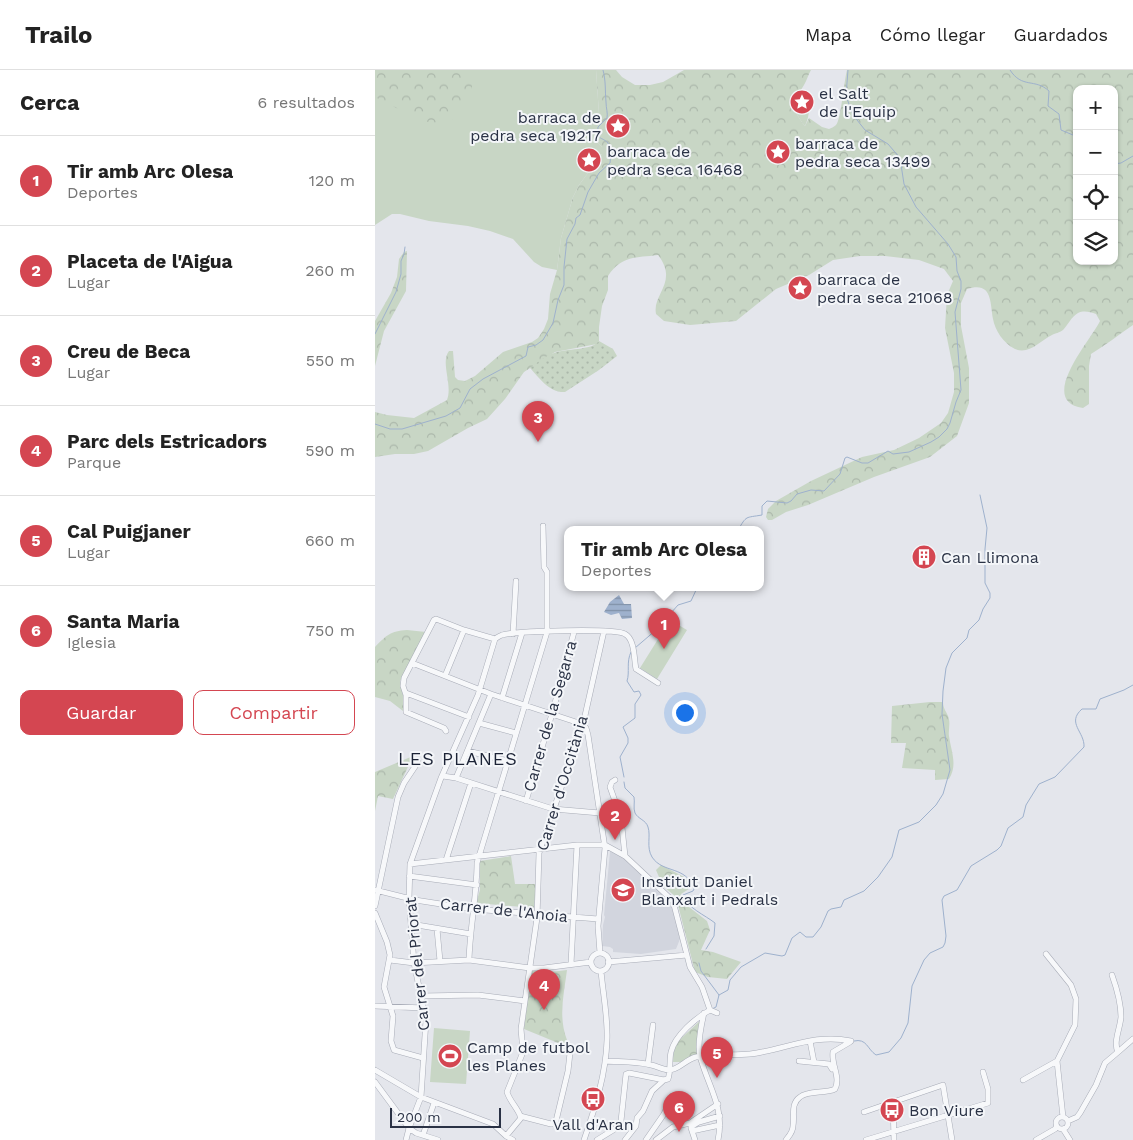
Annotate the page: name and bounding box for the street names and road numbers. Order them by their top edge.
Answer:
street label: Carrer de la Segarra [519,638,581,794]
street label: Carrer d'Occitània [532,713,592,853]
street label: Carrer de l'Anoia [439,894,569,926]
street label: Carrer del Priorat [400,896,433,1032]

